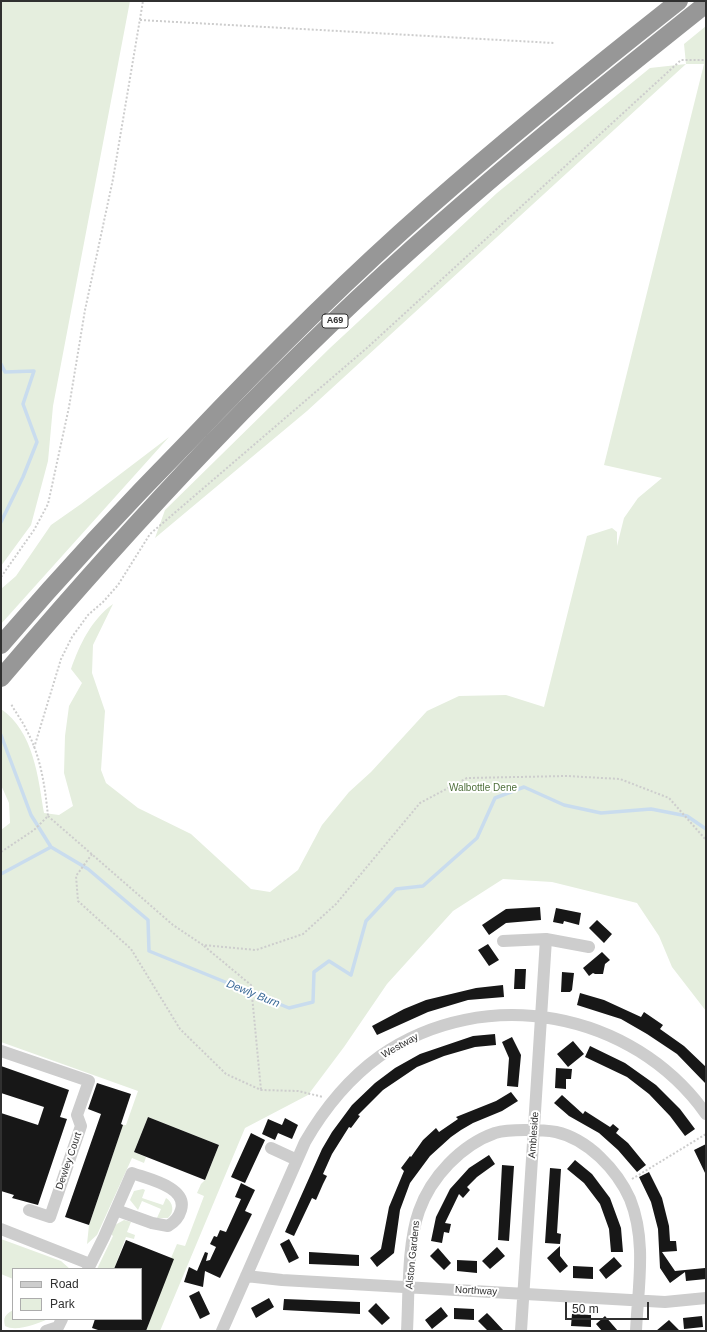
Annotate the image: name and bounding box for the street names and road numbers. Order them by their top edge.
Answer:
road number: A69 [322,314,348,328]
street label: Westway [379,1031,421,1061]
street label: Ambleside [526,1111,542,1159]
street label: Dewley Court [54,1131,84,1191]
street label: Alston Gardens [403,1220,423,1290]
street label: Northway [455,1284,497,1298]

